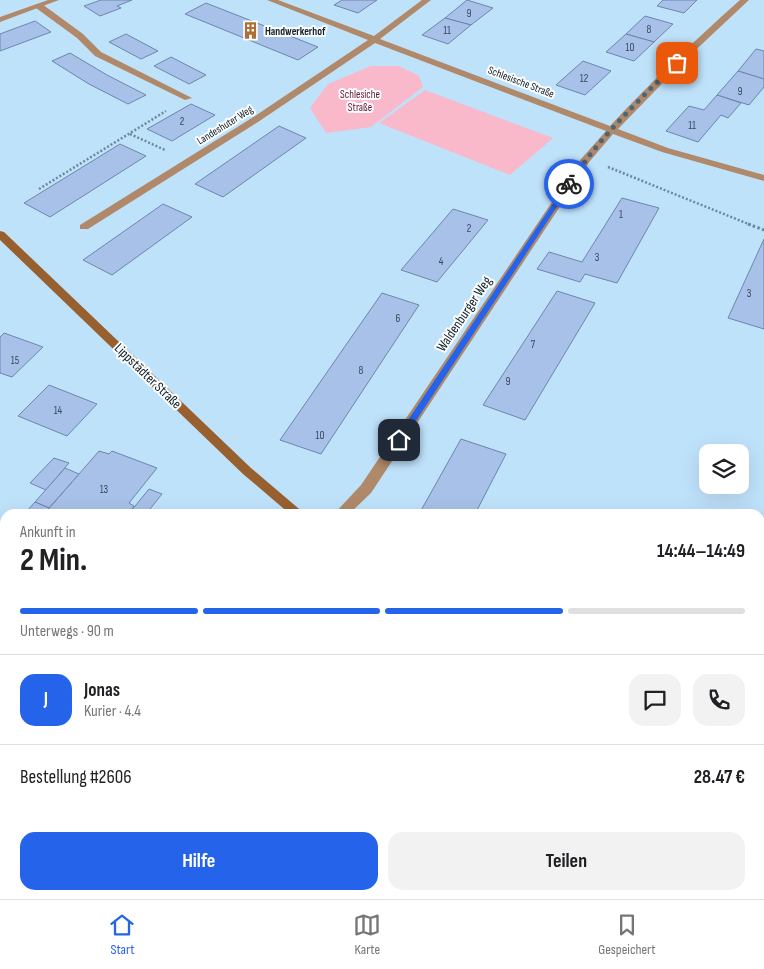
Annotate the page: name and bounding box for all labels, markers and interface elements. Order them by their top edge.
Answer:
house number: 9 [467,7,472,20]
building icon: Handwerkerhof [241,21,261,41]
house number: 8 [647,23,652,36]
house number: 11 [443,24,451,37]
place label: Handwerkerhof [265,25,326,38]
house number: 10 [626,41,634,54]
pin [656,42,698,84]
icon: bag [663,49,691,77]
street label: Schlesische Straße [486,63,556,101]
house number: 12 [580,72,589,85]
house number: 9 [738,85,743,98]
park label: Schlesiche Straße [340,88,380,114]
street label: Landeshuter Weg [195,102,256,147]
house number: 2 [180,115,185,128]
house number: 11 [688,119,696,132]
courier [544,159,594,209]
icon: bike [555,170,583,198]
house number: 1 [619,208,623,221]
house number: 2 [467,222,472,235]
house number: 3 [595,251,600,264]
house number: 4 [439,255,444,268]
street label: Waldenburger Weg [433,273,496,355]
house number: 3 [747,287,752,300]
house number: 6 [396,312,401,325]
house number: 7 [531,338,536,351]
street label: Lippstädter Straße [111,340,185,412]
house number: 15 [11,354,19,367]
house number: 8 [359,364,364,377]
house number: 9 [506,375,511,388]
house number: 14 [54,404,63,417]
pin [378,419,420,461]
icon: home [385,426,413,454]
house number: 10 [316,429,324,442]
map controls [699,444,749,494]
button: layers [699,444,749,494]
house number: 13 [100,483,109,496]
text: Ankunft in [20,523,76,542]
text: 14:44–14:49 [657,540,745,563]
text: 2 Min. [20,541,87,580]
text: Unterwegs · 90 m [20,622,114,641]
button: chat [629,674,681,726]
button: phone [693,674,745,726]
text: Jonas [84,679,120,702]
text: J [44,688,48,711]
text: Kurier · 4.4 [84,702,141,721]
text: Bestellung #2606 [20,766,132,789]
text: 28.47 € [694,766,745,789]
button: Hilfe [20,832,378,890]
button: Teilen [388,832,745,890]
tab: Start [108,911,136,958]
tab: Karte [353,911,381,958]
tab: Gespeichert [598,911,656,958]

